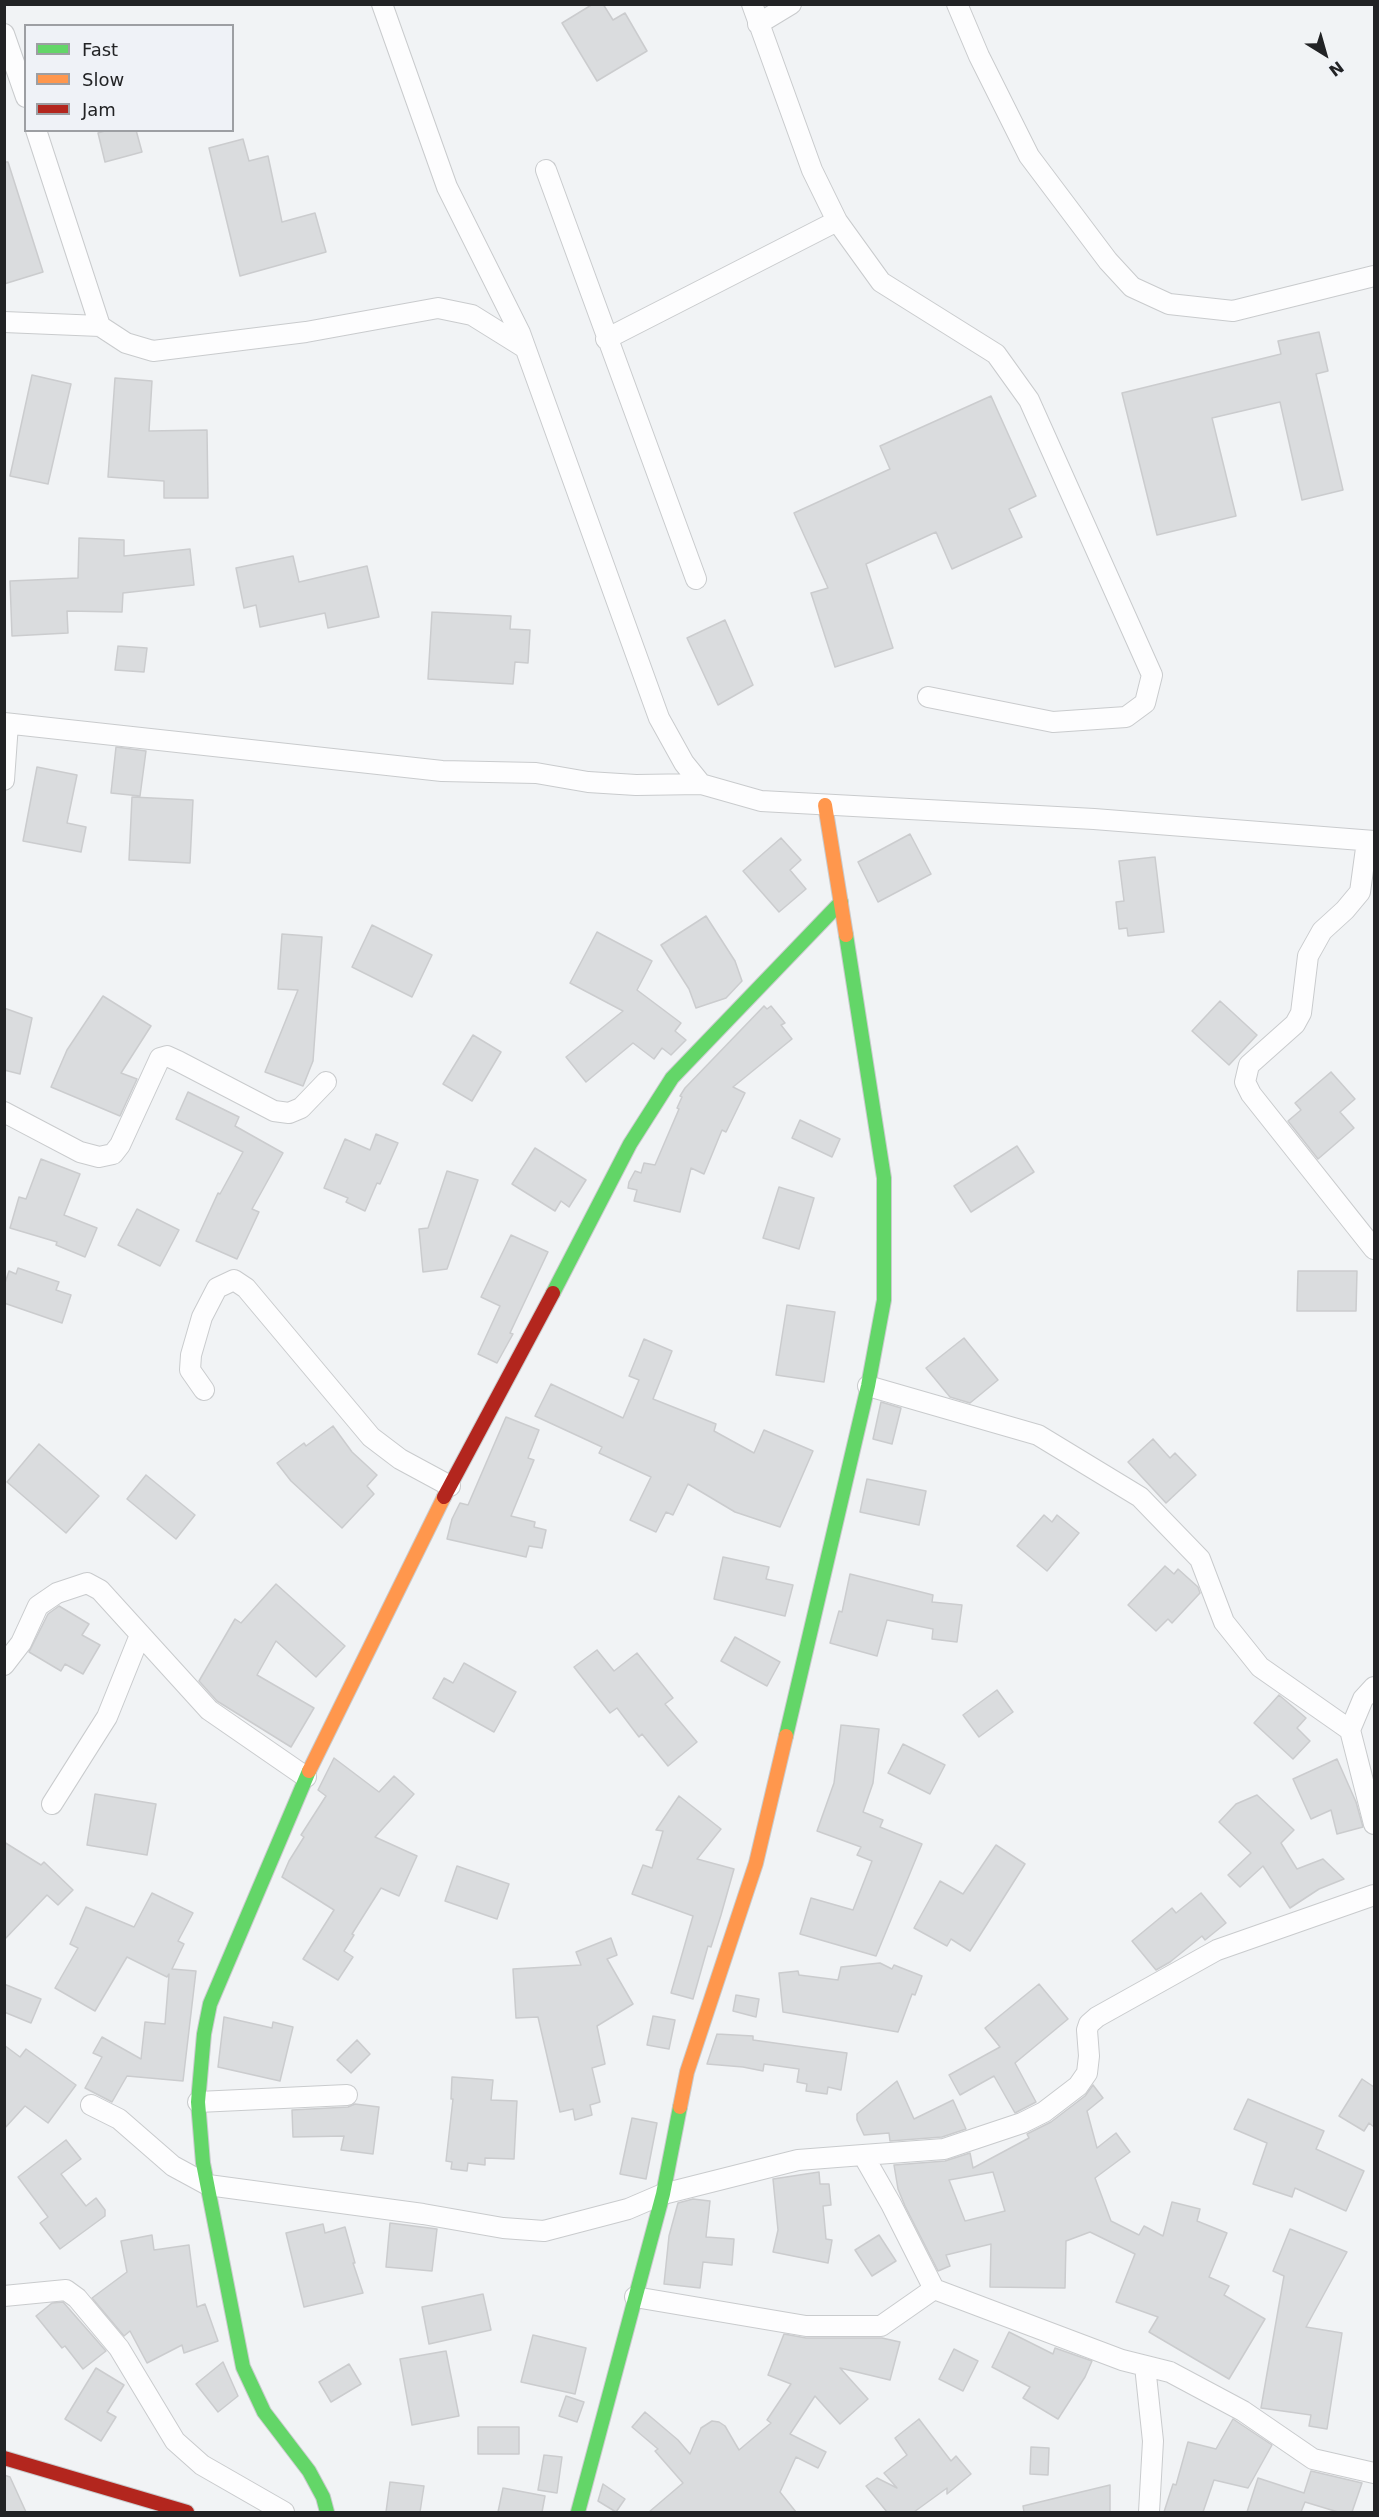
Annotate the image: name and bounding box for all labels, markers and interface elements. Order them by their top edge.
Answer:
legend [24,24,234,132]
north arrow [1295,24,1355,84]
text: Fast [82,39,118,60]
text: N [1325,57,1347,80]
text: Slow [82,69,124,90]
text: Jam [82,99,116,120]

